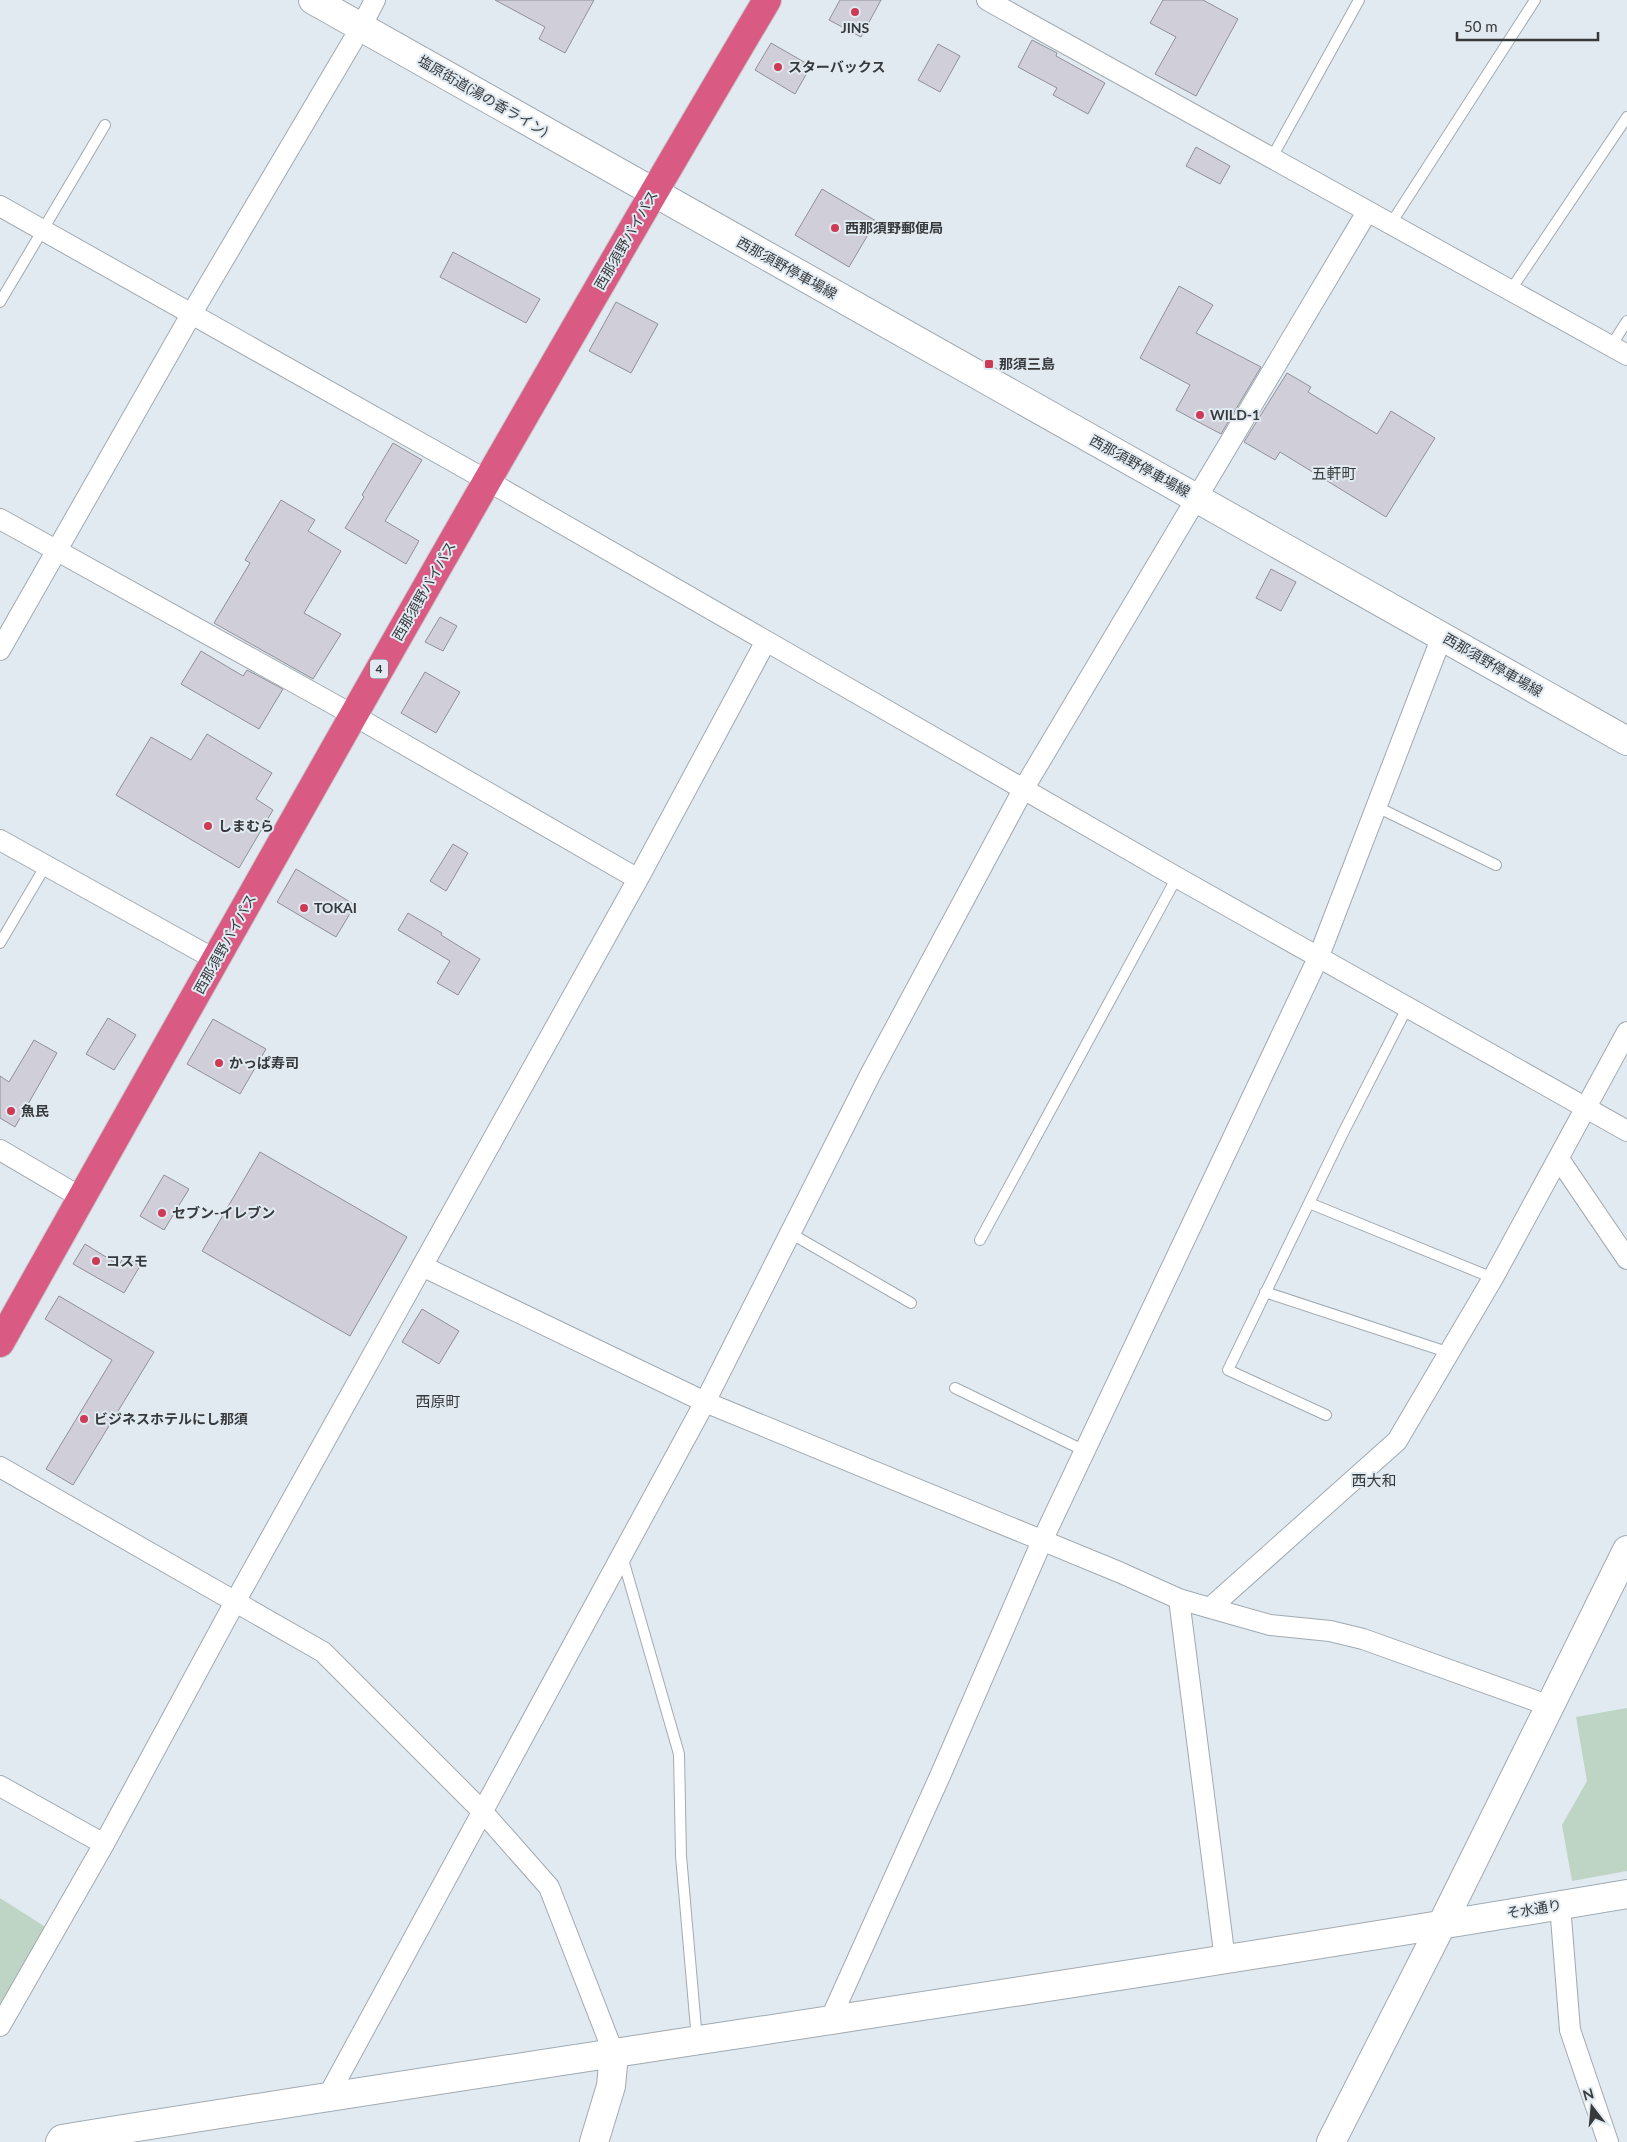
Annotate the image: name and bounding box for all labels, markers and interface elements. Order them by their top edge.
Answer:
marker: JINS [849,6,861,18]
scale bar [1457,10,1598,42]
text: 50 m [1464,17,1498,35]
place label: JINS [841,19,870,36]
street label: 塩原街道(湯の香ライン) [415,51,552,140]
place label: スターバックス [788,58,885,75]
marker: スターバックス [772,61,784,73]
street label: 西那須野バイパス [590,187,661,292]
place label: 西那須野郵便局 [845,219,943,236]
marker: 西那須野郵便局 [829,222,841,234]
street label: 西那須野停車場線 [734,233,840,302]
place label: 那須三島 [999,355,1055,372]
marker: 那須三島 [983,358,995,370]
place label: WILD-1 [1210,406,1260,423]
marker: WILD-1 [1194,409,1206,421]
street label: 西那須野停車場線 [1087,431,1193,500]
district label: 五軒町 [1311,464,1357,482]
street label: 西那須野バイパス [388,538,459,643]
street label: 西那須野停車場線 [1441,629,1546,700]
road number: 4 [370,660,388,679]
place label: しまむら [218,817,274,834]
marker: しまむら [202,820,214,832]
street label: 西那須野バイパス [190,891,259,997]
place label: TOKAI [314,899,357,916]
marker: TOKAI [298,902,310,914]
place label: かっぱ寿司 [229,1054,299,1071]
marker: かっぱ寿司 [213,1057,225,1069]
place label: 魚民 [21,1102,49,1119]
marker: 魚民 [5,1105,17,1117]
place label: セブン-イレブン [172,1204,275,1221]
marker: セブン-イレブン [156,1207,168,1219]
place label: コスモ [106,1252,148,1269]
marker: コスモ [90,1255,102,1267]
district label: 西原町 [415,1392,461,1410]
place label: ビジネスホテルにし那須 [94,1410,248,1427]
marker: ビジネスホテルにし那須 [78,1413,90,1425]
district label: 西大和 [1351,1471,1397,1489]
street label: そ水通り [1505,1896,1563,1921]
north arrow [1567,2082,1617,2132]
text: N [1581,2084,1596,2104]

